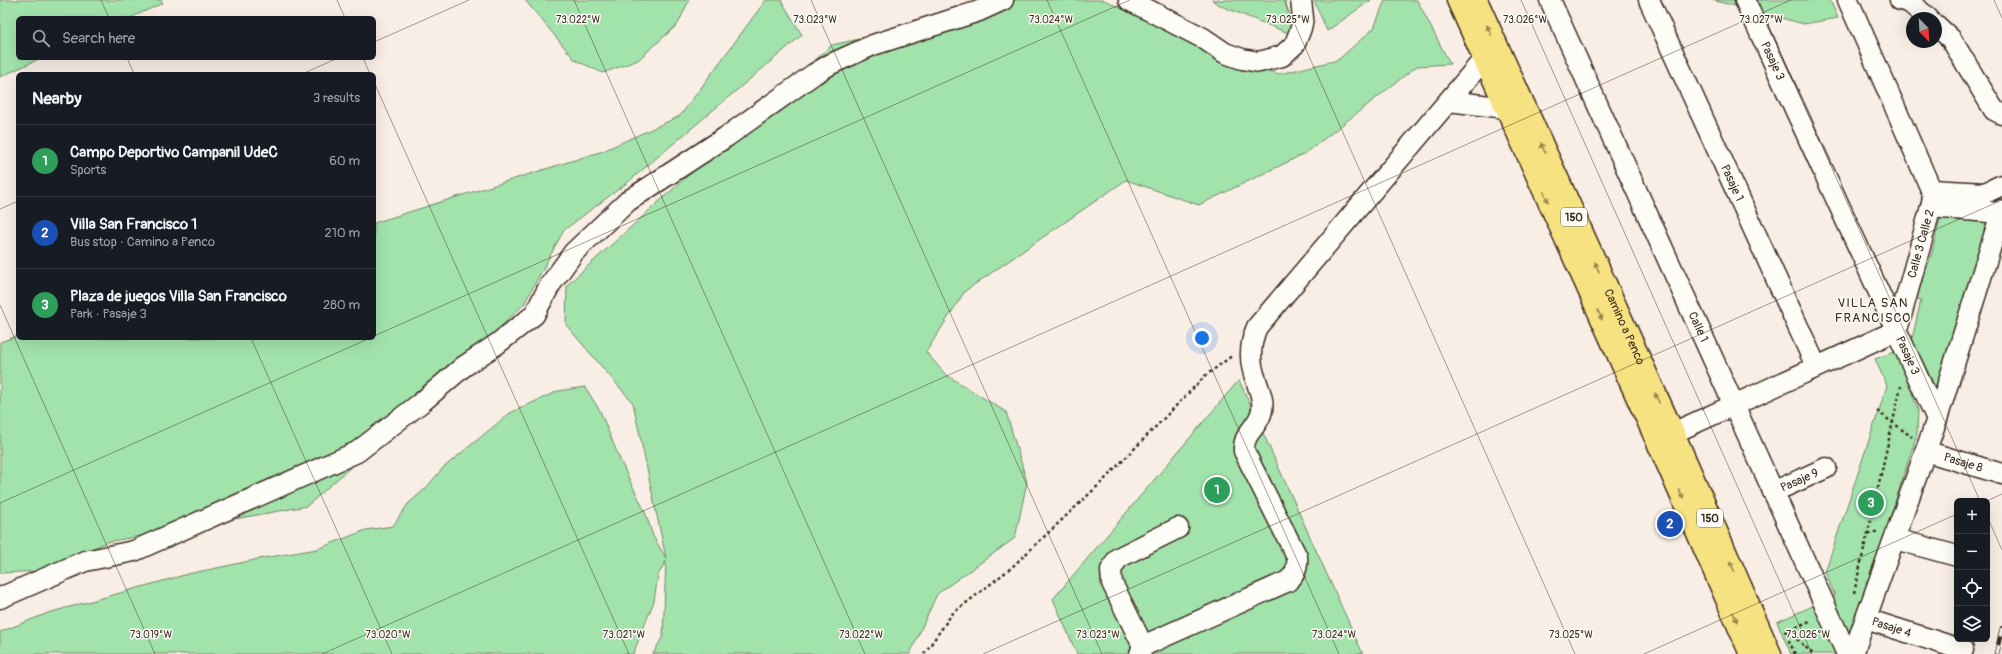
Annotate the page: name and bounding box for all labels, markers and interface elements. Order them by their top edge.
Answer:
north arrow [1906,12,1942,48]
text: 73.022°W [556,14,600,26]
text: 73.023°W [793,14,837,26]
text: 73.024°W [1029,14,1074,26]
text: 73.025°W [1266,14,1310,26]
text: 73.026°W [1503,14,1548,26]
text: 73.027°W [1739,14,1783,26]
search box [16,16,376,60]
one-way arrow [1486,24,1492,36]
icon: search [30,27,52,49]
text: Search here [62,29,135,48]
street label: Pasaje 3 [1757,39,1788,83]
text: Nearby [32,88,81,109]
text: 3 results [313,90,360,106]
text: Campo Deportivo Campanil UdeC [70,143,278,162]
one-way arrow [1540,143,1546,154]
text: 1 [42,153,48,169]
text: 60 m [329,153,360,169]
text: Sports [70,162,106,178]
street label: Pasaje 1 [1717,162,1747,204]
one-way arrow [1544,191,1550,203]
street label: Calle 3 Calle 2 [1905,207,1938,280]
road number: 150 [1561,208,1587,226]
text: Villa San Francisco 1 [70,215,197,234]
text: 2 [41,225,49,241]
text: 210 m [324,225,360,241]
text: Bus stop · Camino a Penco [70,234,215,250]
one-way arrow [1594,261,1600,272]
text: Plaza de juegos Villa San Francisco [70,287,287,306]
street label: Camino a Penco [1600,287,1648,368]
district label: VILLA SAN FRANCISCO [1835,295,1911,326]
text: 3 [41,297,49,313]
text: 280 m [323,297,360,313]
text: Park · Pasaje 3 [70,306,147,322]
one-way arrow [1597,309,1603,321]
street label: Calle 1 [1685,309,1711,345]
your location [1192,328,1212,348]
street label: Pasaje 3 [1892,334,1923,378]
one-way arrow [1654,392,1660,403]
street label: Pasaje 8 [1942,450,1985,476]
street label: Pasaje 9 [1778,465,1821,496]
pin: 1 [1204,475,1230,505]
one-way arrow [1678,488,1684,499]
pin: 3 [1858,488,1884,518]
map controls [1954,498,1990,642]
button: + [1954,498,1990,534]
pin: 2 [1657,509,1683,539]
road number: 150 [1697,509,1723,527]
button: − [1954,534,1990,570]
one-way arrow [1729,561,1735,572]
button: locate [1954,570,1990,606]
button: layers [1954,606,1990,642]
one-way arrow [1732,611,1739,623]
street label: Pasaje 4 [1870,614,1913,641]
text: 73.019°W [130,629,172,641]
text: 73.020°W [365,629,411,641]
text: 73.021°W [603,629,646,641]
text: 73.022°W [839,629,883,641]
text: 73.023°W [1076,629,1120,641]
text: 73.024°W [1312,629,1357,641]
text: 73.025°W [1549,629,1593,641]
text: 73.026°W [1786,629,1831,641]

